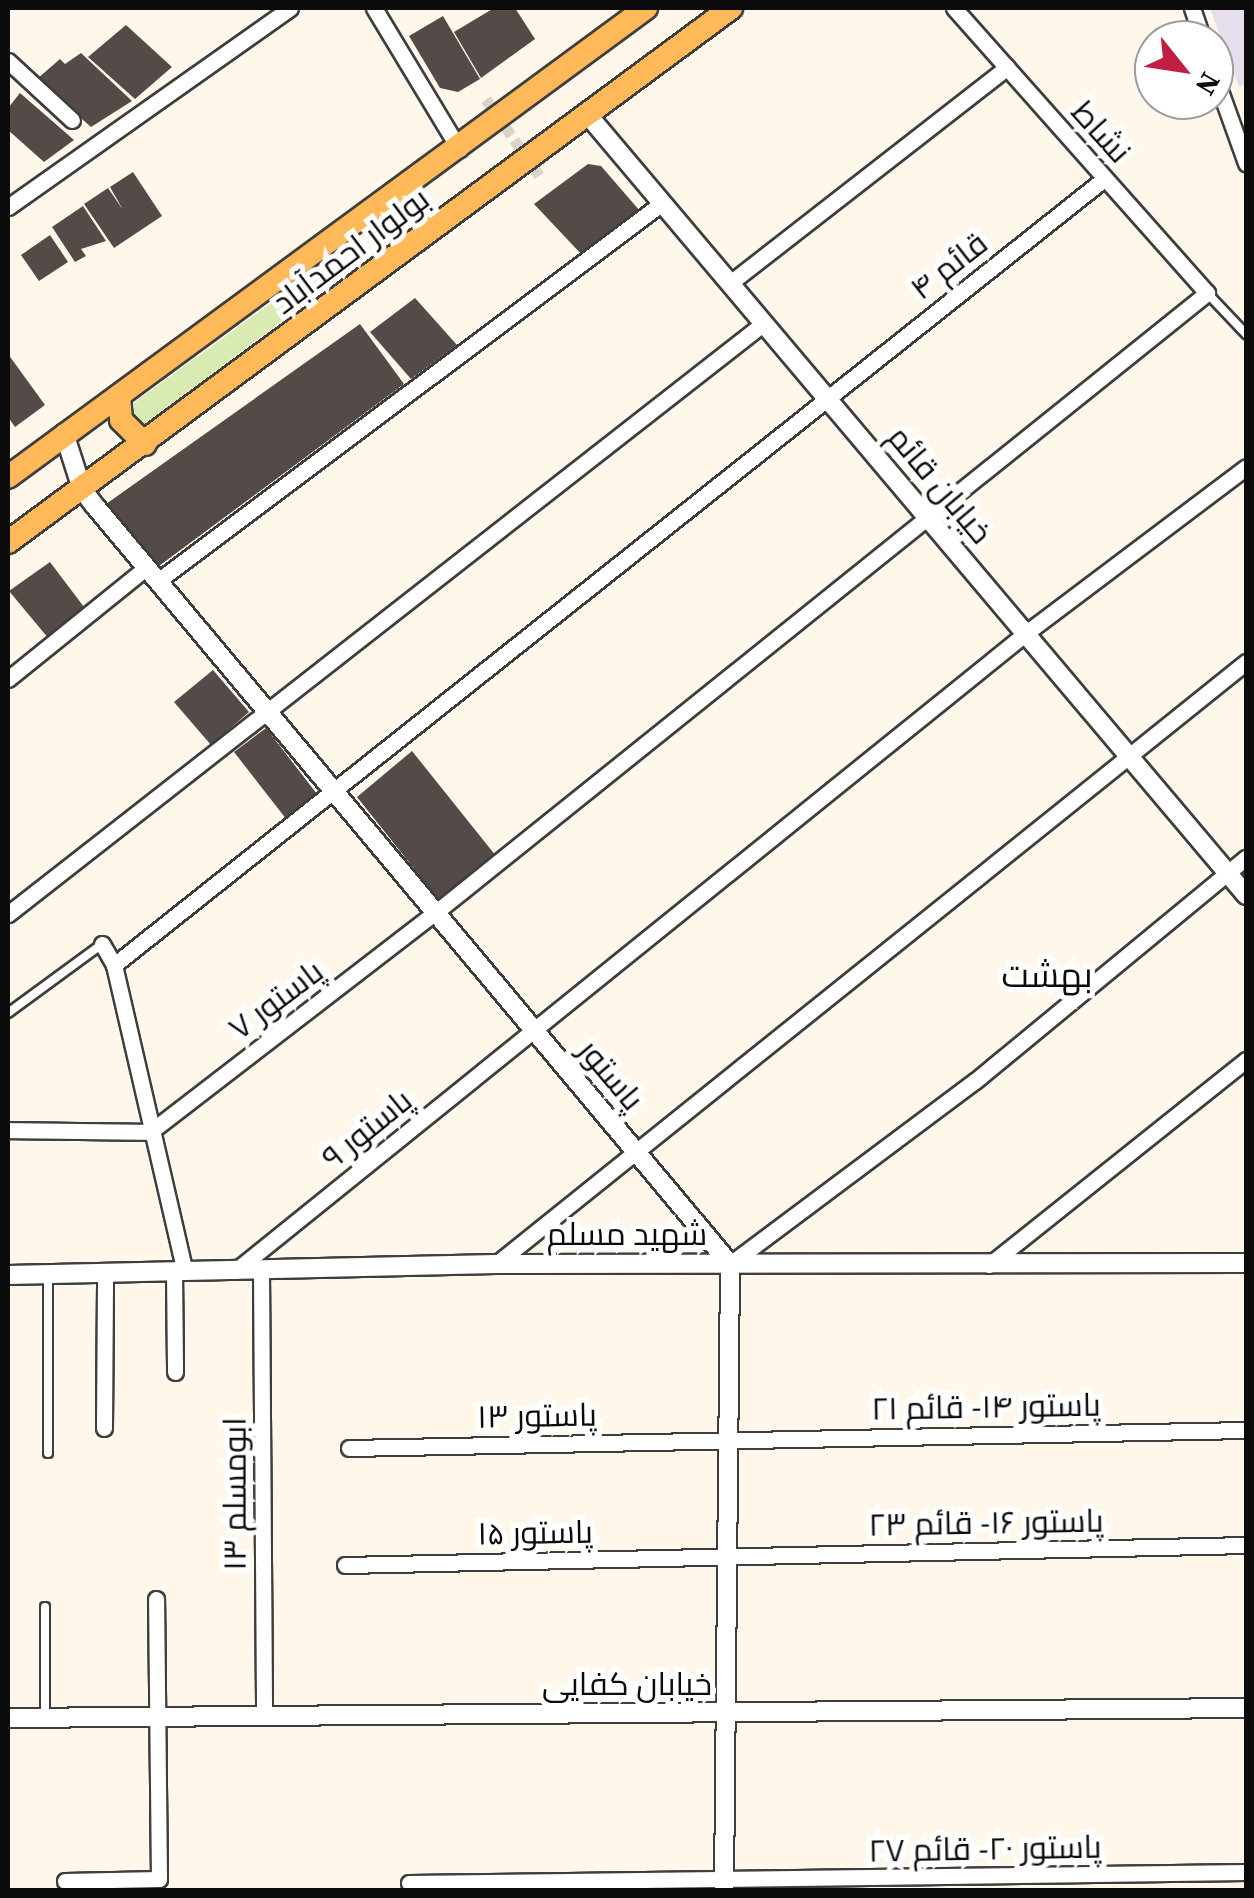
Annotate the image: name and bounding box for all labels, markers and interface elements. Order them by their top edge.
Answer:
north arrow [1134,20,1234,120]
text: N [1187,66,1230,102]
street label: نشاط [1063,93,1139,171]
street label: بولوار احمدآباد [265,180,437,322]
street label: قائم ۴ [903,224,995,308]
street label: خیابان قائم [880,418,1000,552]
street label: پاستور ۷ [221,952,331,1048]
district label: بهشت [1001,954,1093,996]
street label: پاستور [570,1032,652,1118]
street label: پاستور ۹ [314,1081,420,1177]
street label: شهید مسلم [547,1215,707,1253]
street label: پاستور ۱۴- قائم ۲۱ [871,1386,1101,1428]
street label: پاستور ۱۳ [477,1396,597,1436]
street label: ابومسلم ۱۳ [216,1417,254,1571]
street label: پاستور ۱۶- قائم ۲۳ [868,1502,1104,1544]
street label: پاستور ۱۵ [477,1513,593,1553]
street label: خیابان کفایی [542,1665,712,1703]
street label: پاستور ۲۰- قائم ۲۷ [868,1828,1102,1870]

